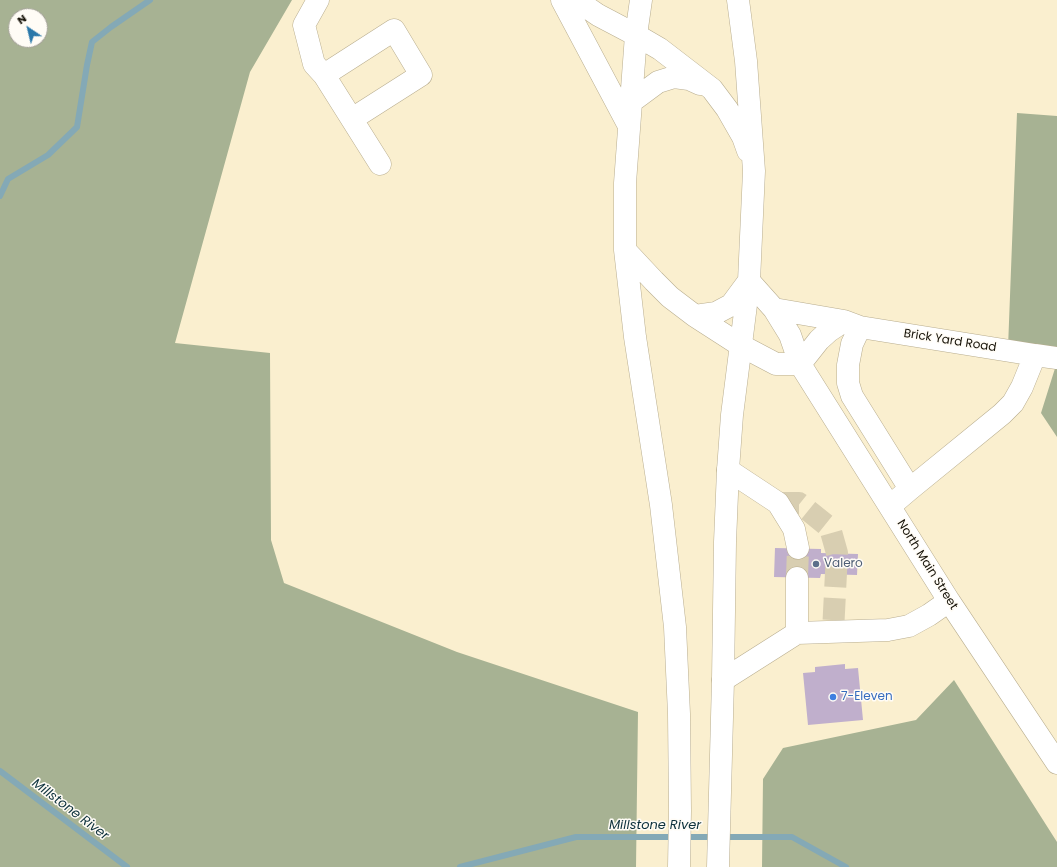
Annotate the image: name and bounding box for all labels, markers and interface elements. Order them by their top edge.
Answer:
north arrow [8,8,48,48]
text: N [14,10,30,28]
street label: Brick Yard Road [903,327,997,355]
street label: North Main Street [894,517,960,613]
place label: Valero [824,557,863,571]
marker: Valero [811,559,821,569]
place label: 7-Eleven [841,690,893,704]
marker: 7-Eleven [828,692,838,702]
water label: Millstone River [28,776,112,844]
water label: Millstone River [609,818,701,834]

